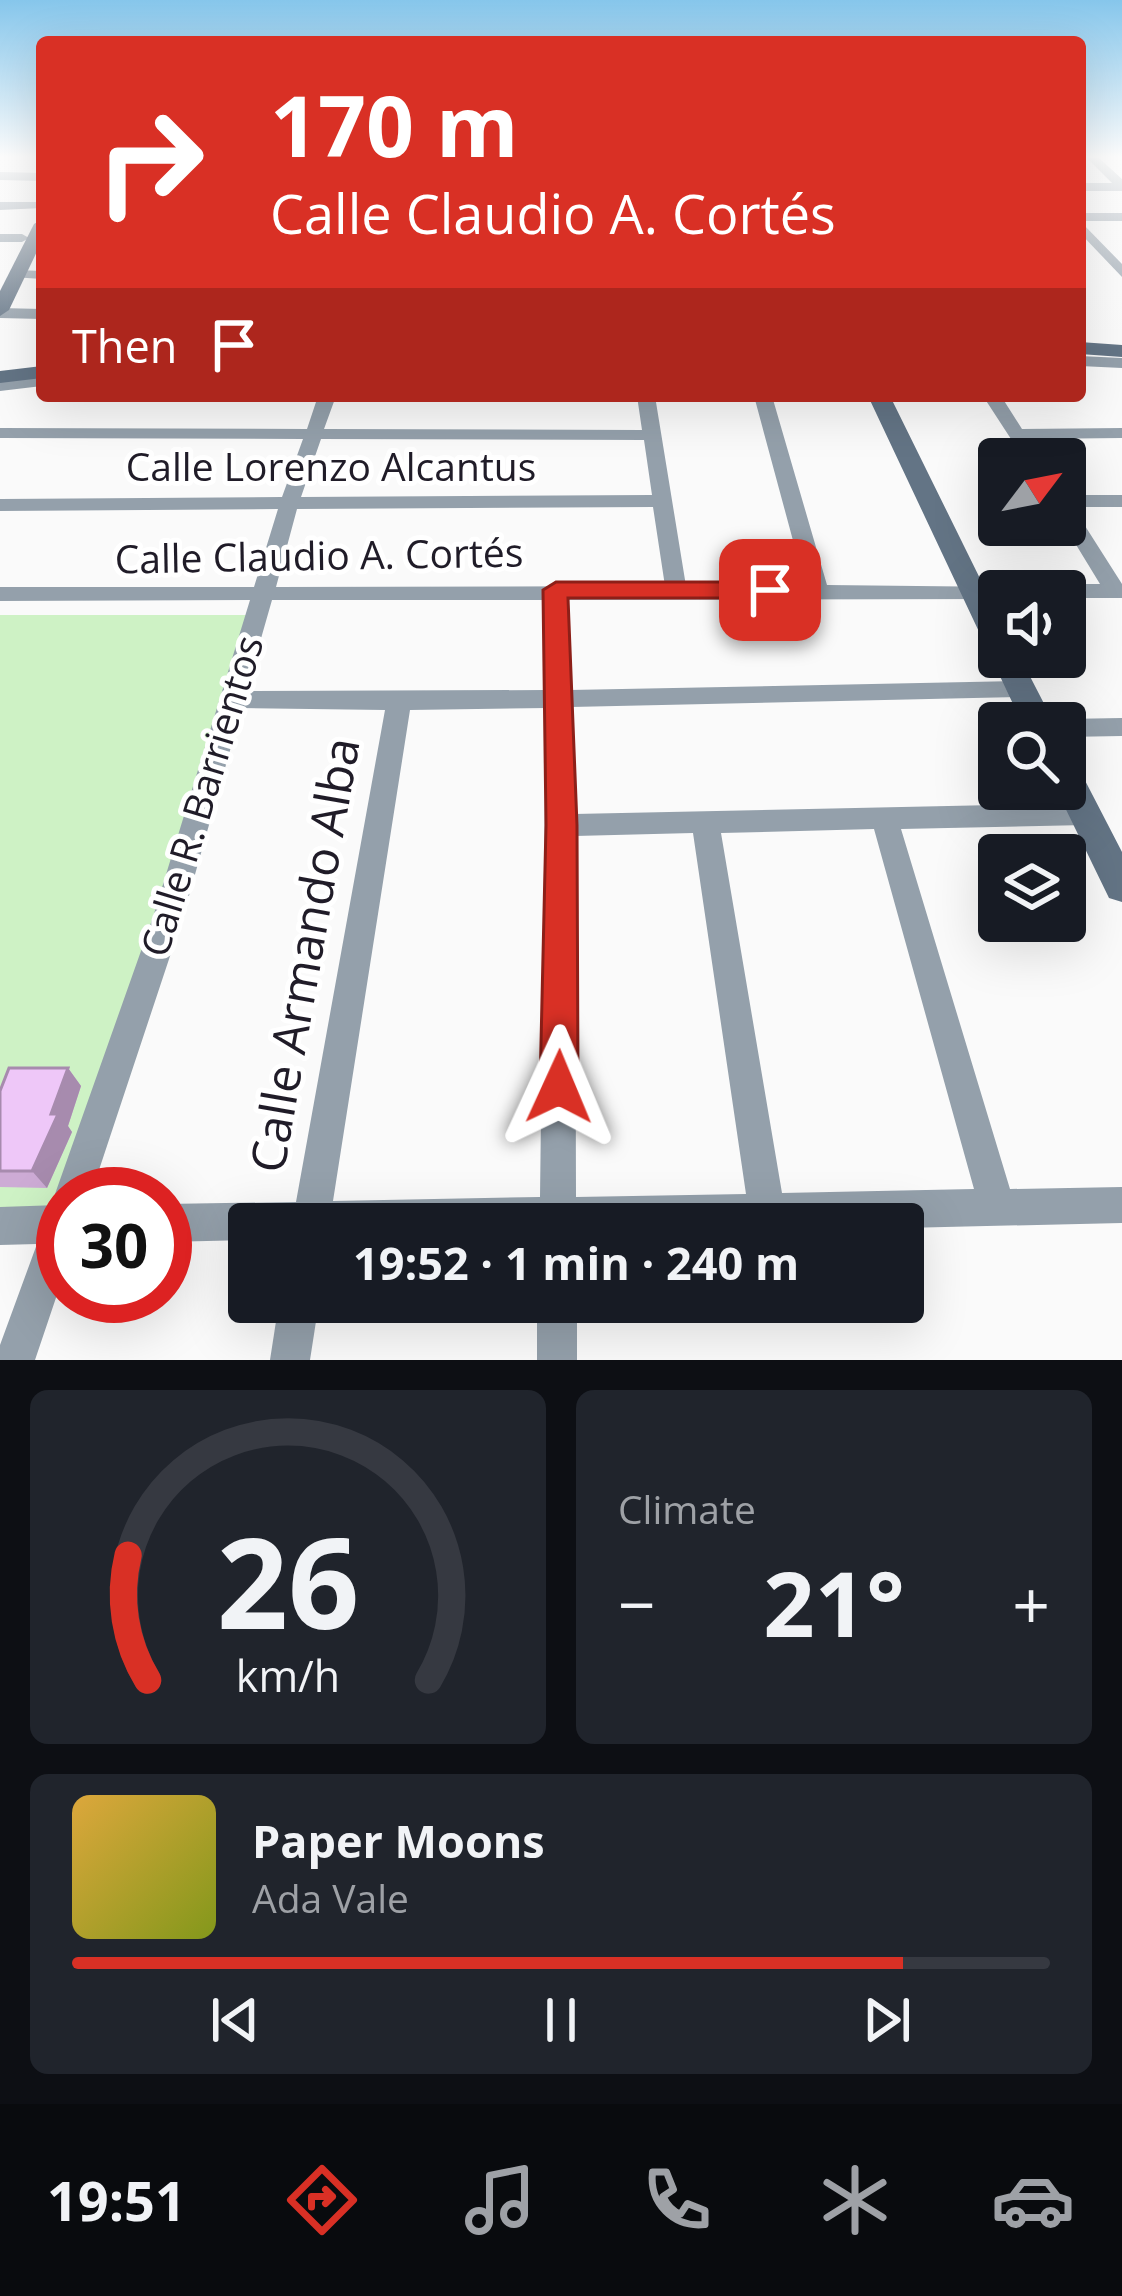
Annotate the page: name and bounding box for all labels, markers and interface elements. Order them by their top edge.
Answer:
text: 170 m [270,67,518,182]
icon: right [72,84,228,240]
text: Calle Claudio A. Cortés [270,176,836,250]
icon: arrive [201,312,267,378]
text: Then [72,315,177,376]
north arrow [978,438,1086,546]
map controls [978,438,1086,942]
street label: Calle Lorenzo Alcantus [126,439,536,492]
street label: Calle Claudio A. Cortés [114,524,524,585]
pin [719,539,821,641]
icon: arrive [737,557,803,623]
button: sound [978,570,1086,678]
street label: Calle R. Barrientos [127,629,275,962]
button: search [978,702,1086,810]
street label: Calle Armando Alba [233,732,374,1177]
button: layers [978,834,1086,942]
position arrow [496,1024,622,1150]
speed limit sign: 30 [36,1167,192,1323]
text: 19:52 · 1 min · 240 m [353,1232,799,1293]
text: Climate [618,1482,756,1535]
text: 26 [217,1496,359,1666]
text: 21° [763,1541,905,1663]
text: − [618,1558,656,1648]
text: + [1012,1558,1050,1648]
text: km/h [236,1646,340,1705]
text: Paper Moons [252,1810,545,1871]
text: Ada Vale [252,1871,409,1924]
icon: previous [202,1987,268,2053]
icon: pause [528,1987,594,2053]
icon: next [854,1987,920,2053]
icon: directions [280,2158,364,2242]
icon: music [458,2158,542,2242]
icon: phone [635,2158,719,2242]
icon: climate [813,2158,897,2242]
icon: car [991,2158,1075,2242]
text: 19:51 [47,2163,186,2237]

